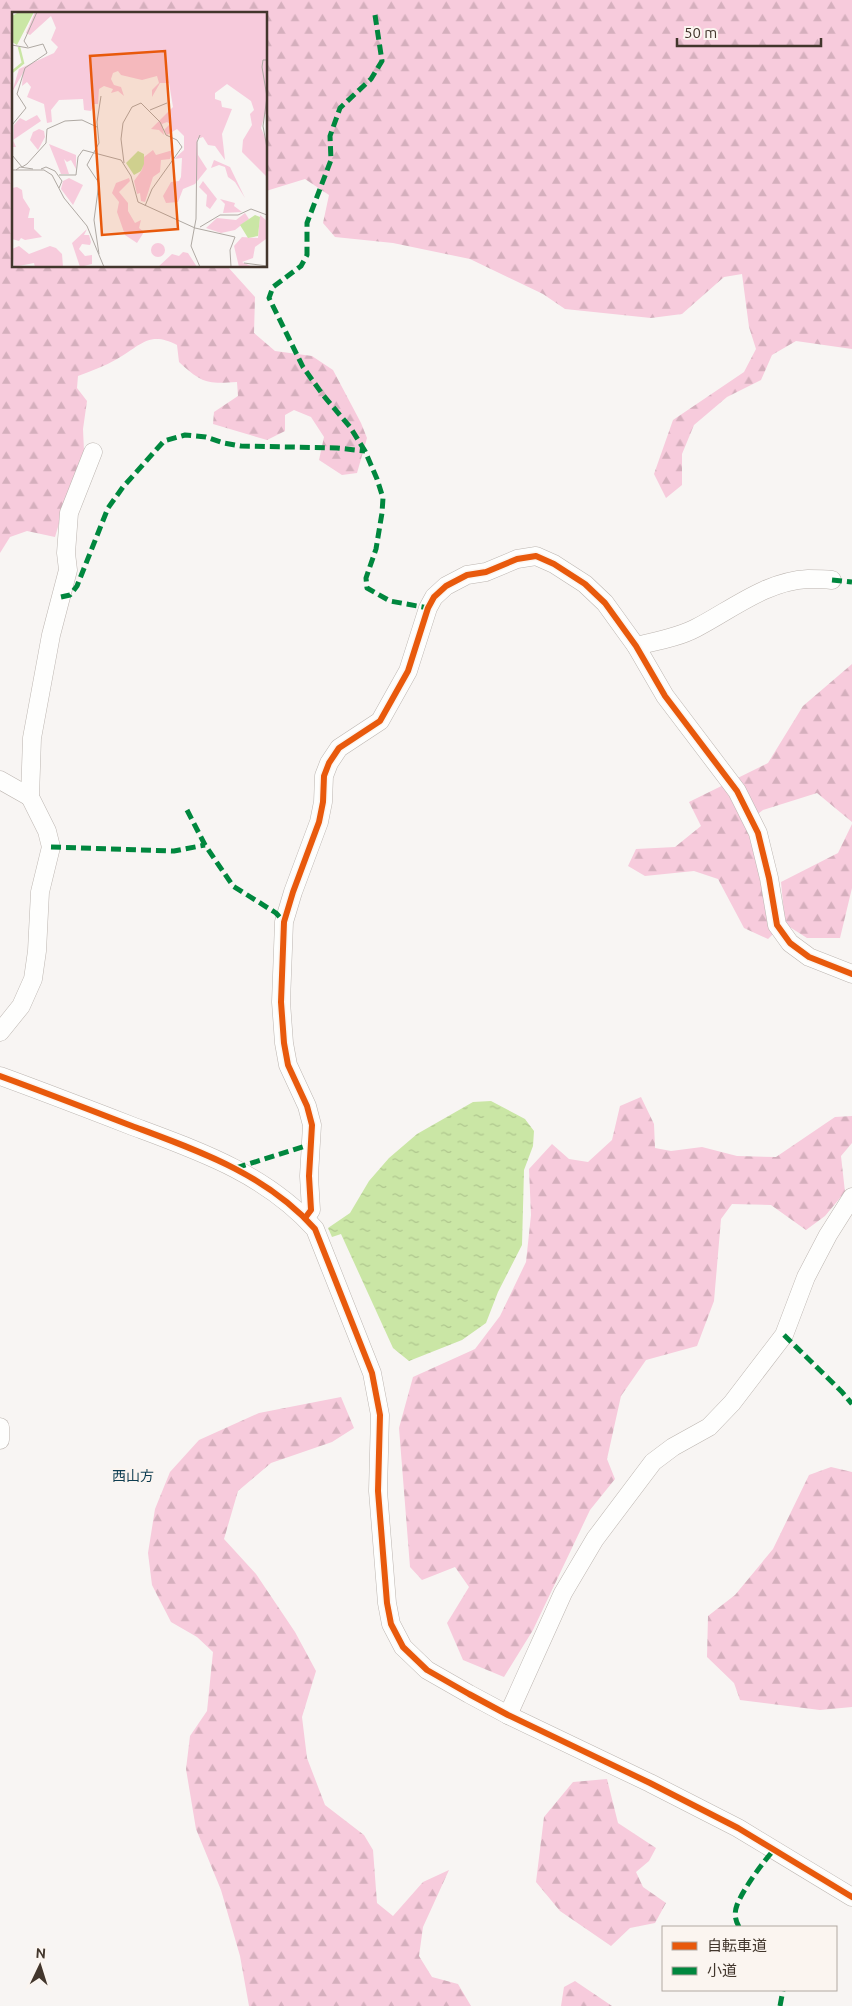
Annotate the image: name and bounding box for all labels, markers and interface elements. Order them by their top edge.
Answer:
inset map [12,12,268,268]
scale bar [677,15,821,47]
text: 50 m [684,24,717,41]
district label: 西山方 [112,1468,154,1484]
legend [662,1926,837,1991]
text: 自転車道 [707,1937,767,1954]
north arrow [15,1941,65,1991]
text: N [35,1945,47,1961]
text: 小道 [707,1962,737,1979]

